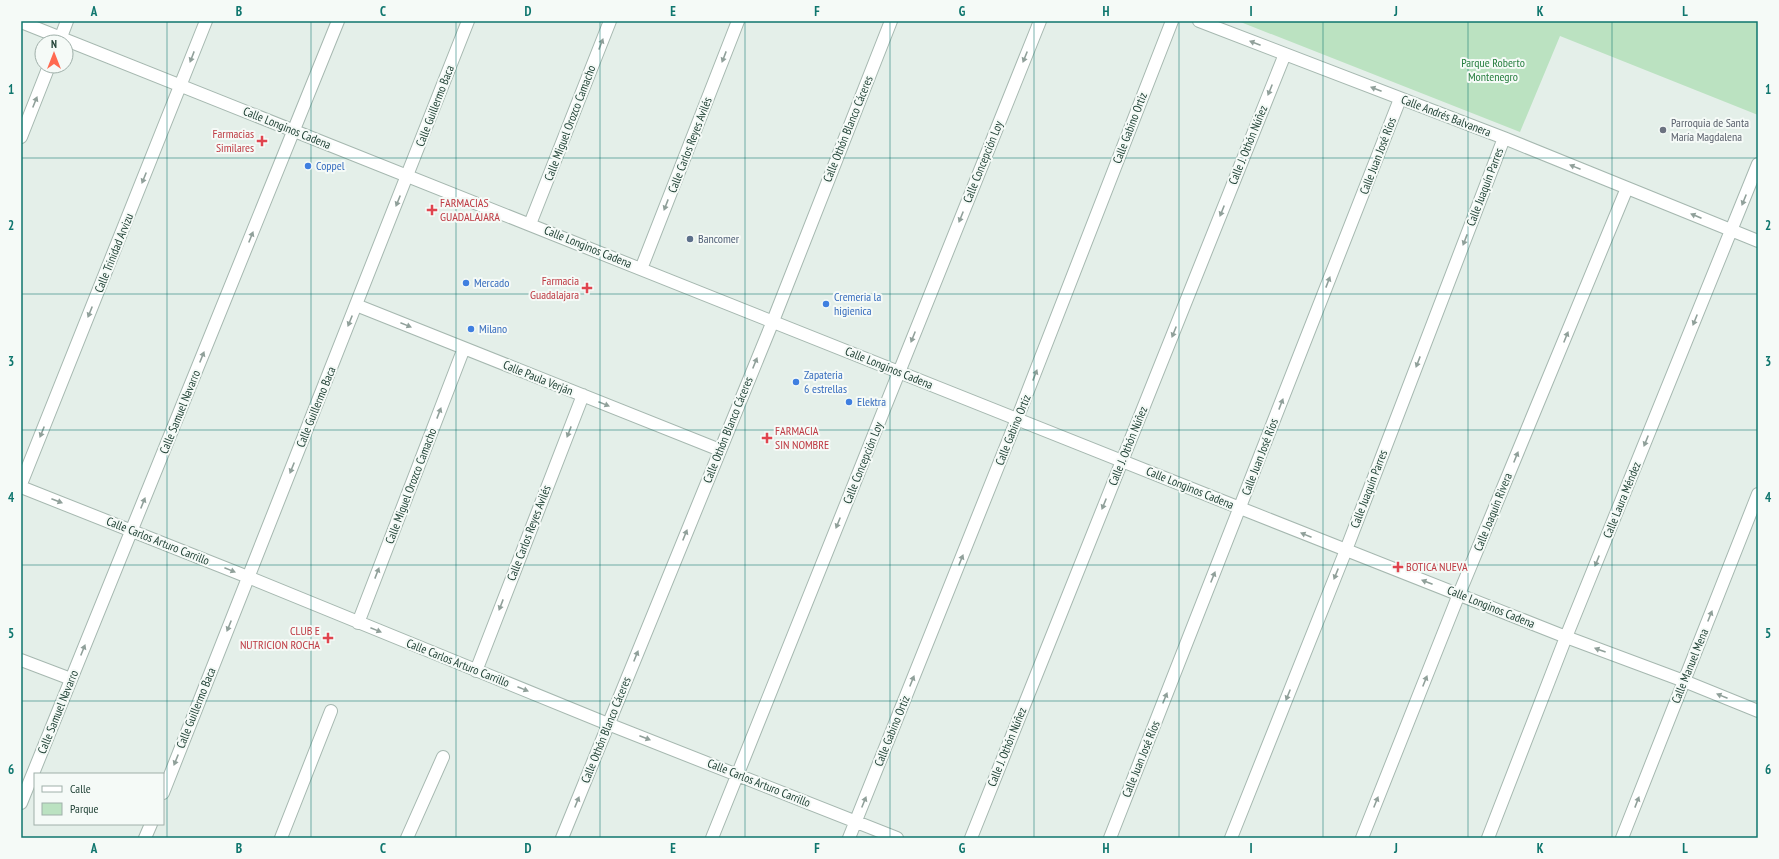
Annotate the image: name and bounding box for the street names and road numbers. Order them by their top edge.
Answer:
street label: Calle Guillermo Baca [412,63,457,149]
street label: Calle Miguel Orozco Camacho [541,63,598,183]
street label: Calle Othón Blanco Cáceres [819,73,876,184]
street label: Calle Gabino Ortiz [1109,90,1150,166]
street label: Calle Andrés Balvanera [1399,92,1493,140]
street label: Calle Carlos Reyes Avilés [664,95,715,195]
street label: Calle Longinos Cadena [241,103,333,152]
street label: Calle J. Othón Núñez [1225,103,1270,187]
street label: Calle Juan José Ríos [1356,115,1399,196]
street label: Calle Concepción Loy [959,118,1006,205]
street label: Calle Juaquín Parres [1463,146,1506,228]
street label: Calle Trinidad Arvizu [91,211,136,295]
street label: Calle Longinos Cadena [542,222,634,271]
street label: Calle Longinos Cadena [843,343,935,392]
street label: Calle Paula Verján [501,357,575,398]
street label: Calle Guillermo Baca [293,364,339,449]
street label: Calle Samuel Navarro [156,368,203,456]
street label: Calle Othón Blanco Cáceres [699,374,756,485]
street label: Calle Gabino Ortiz [992,392,1034,467]
street label: Calle J. Othón Núñez [1105,404,1150,488]
street label: Calle Juan José Ríos [1238,416,1281,497]
street label: Calle Concepción Loy [839,419,886,506]
street label: Calle Miguel Orozco Camacho [382,426,439,546]
street label: Calle Juaquín Parres [1347,448,1390,530]
street label: Calle Laura Méndez [1599,459,1644,540]
street label: Calle Longinos Cadena [1144,463,1236,512]
street label: Calle Joaquín Rivera [1470,470,1515,553]
street label: Calle Carlos Reyes Avilés [503,483,554,583]
street label: Calle Carlos Arturo Carrillo [104,513,212,568]
street label: Calle Longinos Cadena [1445,582,1537,631]
street label: Calle Manuel Mena [1668,626,1711,705]
street label: Calle Carlos Arturo Carrillo [404,635,512,690]
street label: Calle Guillermo Baca [173,665,219,750]
street label: Calle Samuel Navarro [34,668,81,756]
street label: Calle Othón Blanco Cáceres [577,674,634,785]
street label: Calle Gabino Ortiz [871,693,913,768]
street label: Calle J. Othón Núñez [984,705,1029,789]
street label: Calle Juan José Ríos [1118,718,1163,799]
street label: Calle Carlos Arturo Carrillo [705,755,813,810]

